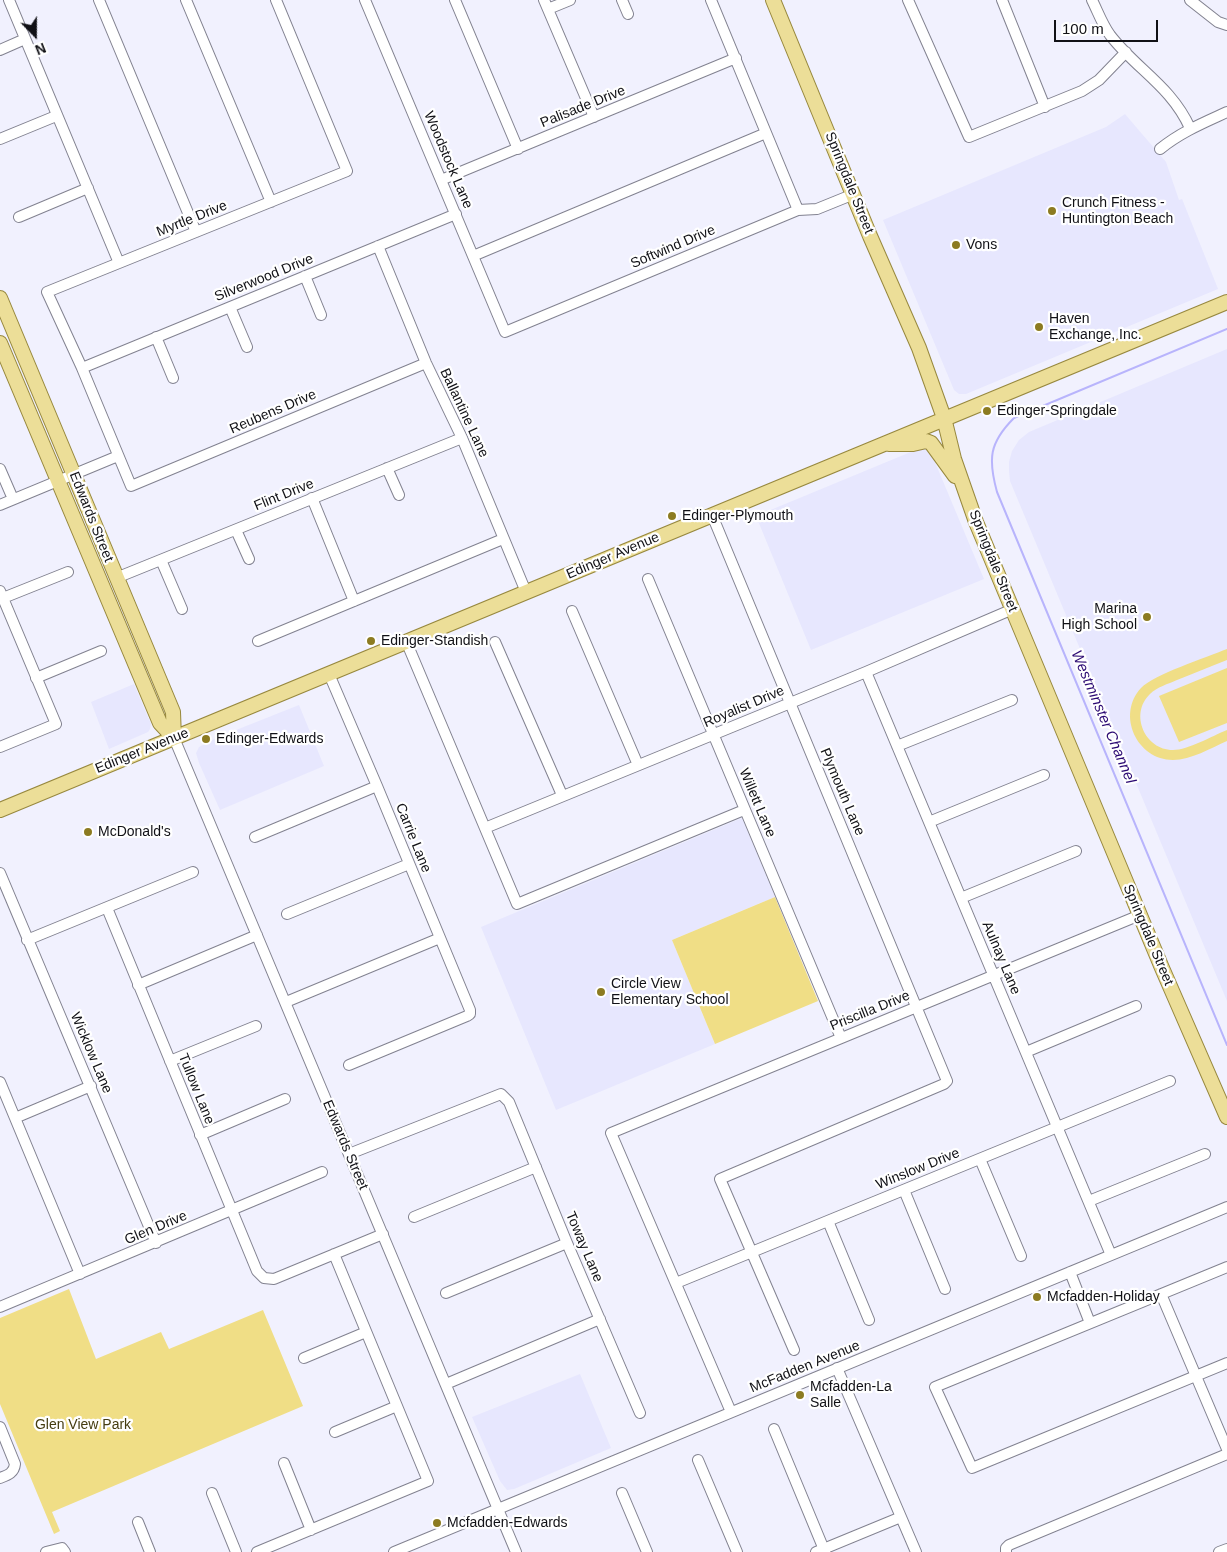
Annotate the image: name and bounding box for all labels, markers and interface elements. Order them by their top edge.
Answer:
north arrow [10,10,60,60]
scale bar [1057,10,1161,42]
text: 100 m [1062,20,1104,37]
text: N [33,40,48,58]
street label: Palisade Drive [538,82,628,132]
street label: Woodstock Lane [420,109,476,211]
street label: Springdale Street [821,130,877,236]
place label: Crunch Fitness - Huntington Beach [1062,195,1173,228]
street label: Myrtle Drive [154,197,230,241]
marker: Crunch Fitness - Huntington Beach [1046,205,1058,217]
street label: Softwind Drive [628,222,718,272]
place label: Vons [966,237,997,253]
marker: Vons [950,239,962,251]
street label: Silverwood Drive [212,251,316,305]
place label: Haven Exchange, Inc. [1049,311,1142,344]
marker: Haven Exchange, Inc. [1033,321,1045,333]
street label: Ballantine Lane [436,366,492,460]
street label: Reubens Drive [227,386,319,438]
place label: Edinger-Springdale [997,403,1117,419]
marker: Edinger-Springdale [981,405,993,417]
street label: Edwards Street [65,469,117,565]
street label: Flint Drive [252,475,316,515]
place label: Edinger-Plymouth [682,508,793,524]
street label: Springdale Street [965,508,1021,614]
marker: Edinger-Plymouth [666,510,678,522]
street label: Edinger Avenue [564,529,662,583]
place label: Marina High School [1062,601,1137,634]
marker: Marina High School [1141,611,1153,623]
place label: Edinger-Standish [381,633,488,649]
marker: Edinger-Standish [365,635,377,647]
water label: Westminster Channel [1067,648,1139,786]
street label: Royalist Drive [701,682,787,732]
street label: Edinger Avenue [93,725,191,777]
place label: Edinger-Edwards [216,731,323,747]
marker: Edinger-Edwards [200,733,212,745]
street label: Plymouth Lane [816,746,868,838]
street label: Willett Lane [735,766,779,840]
street label: Carrie Lane [392,801,434,875]
place label: McDonald's [98,824,171,840]
marker: McDonald's [82,826,94,838]
street label: Springdale Street [1119,882,1177,988]
street label: Aulnay Lane [978,919,1024,997]
place label: Circle View Elementary School [611,976,729,1009]
marker: Circle View Elementary School [595,986,607,998]
street label: Priscilla Drive [828,987,912,1035]
street label: Wicklow Lane [66,1010,116,1096]
street label: Tullow Lane [174,1051,218,1127]
street label: Edwards Street [319,1098,371,1192]
street label: Winslow Drive [874,1145,962,1193]
street label: Glen Drive [122,1207,190,1249]
street label: Toway Lane [562,1209,606,1285]
place label: Mcfadden-Holiday [1047,1289,1160,1305]
marker: Mcfadden-Holiday [1031,1291,1043,1303]
street label: McFadden Avenue [747,1337,863,1397]
place label: Mcfadden-La Salle [810,1379,892,1411]
marker: Mcfadden-La Salle [794,1389,806,1401]
park label: Glen View Park [35,1417,131,1433]
place label: Mcfadden-Edwards [447,1515,568,1531]
marker: Mcfadden-Edwards [431,1517,443,1529]

